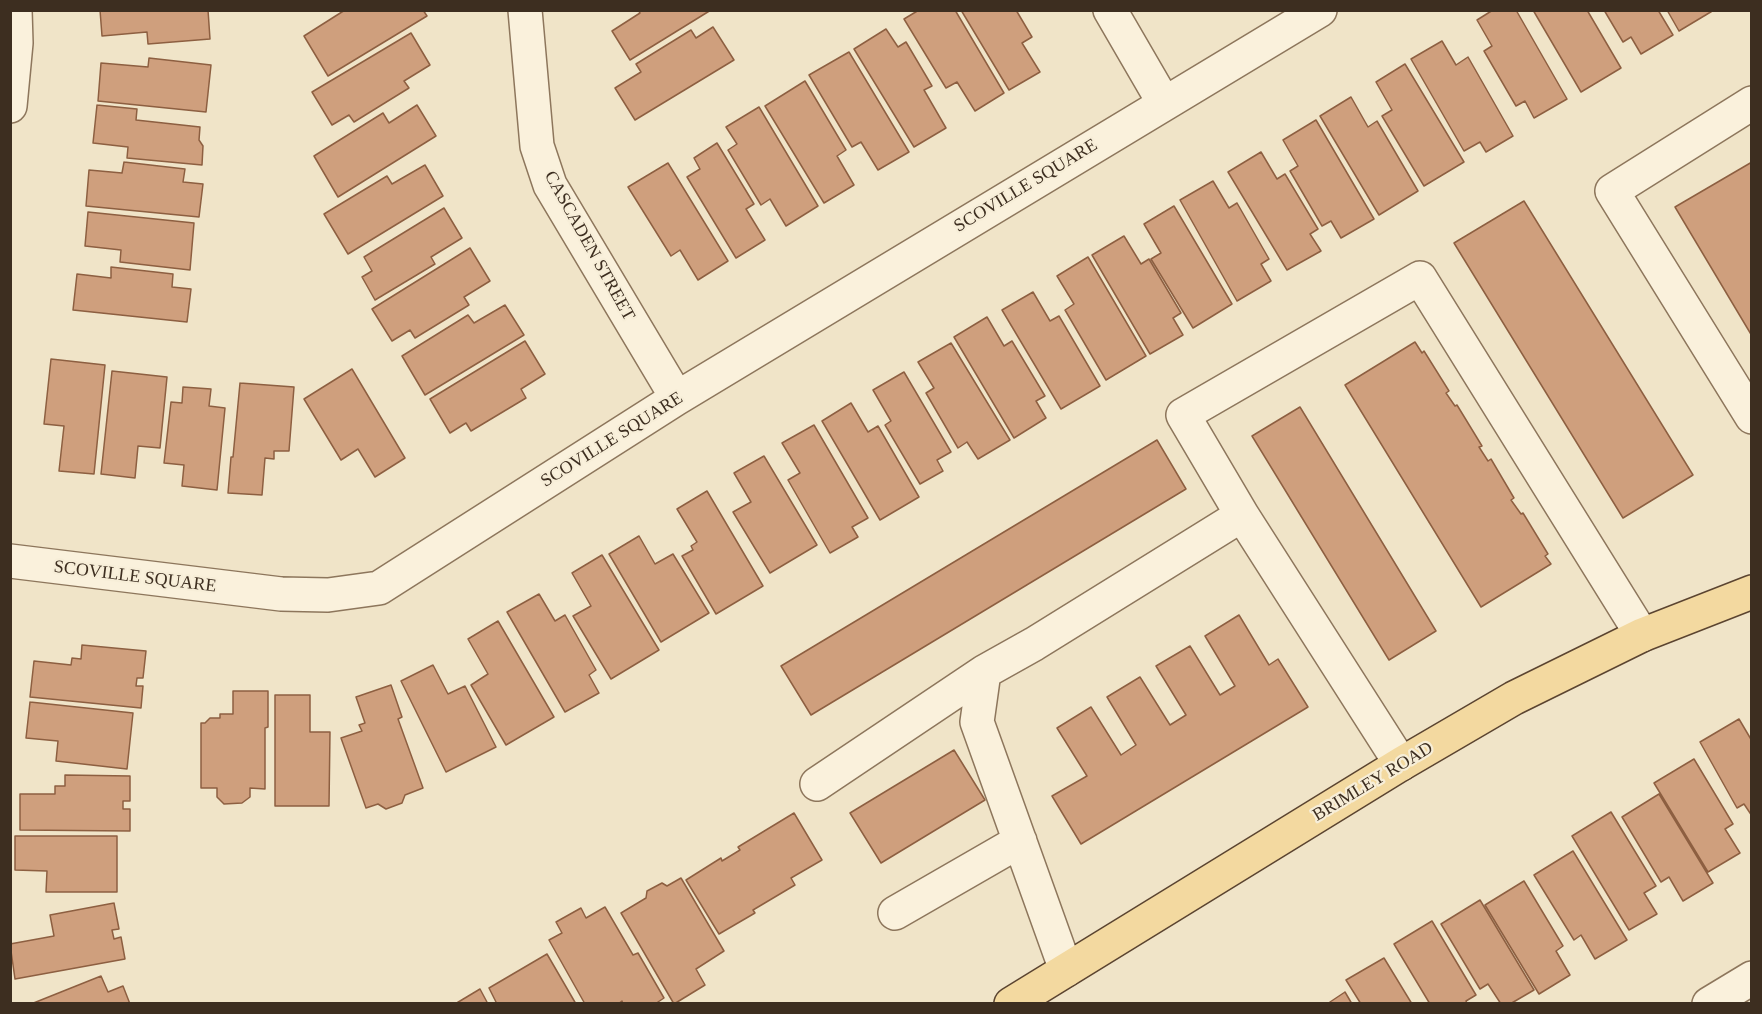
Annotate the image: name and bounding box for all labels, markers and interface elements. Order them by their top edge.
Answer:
street label: SCOVILLE SQUARE [950,135,1102,237]
street label: CASCADEN STREET [539,168,639,324]
street label: SCOVILLE SQUARE [537,388,687,492]
street label: SCOVILLE SQUARE [53,556,217,598]
street label: BRIMLEY ROAD [1309,738,1437,826]

